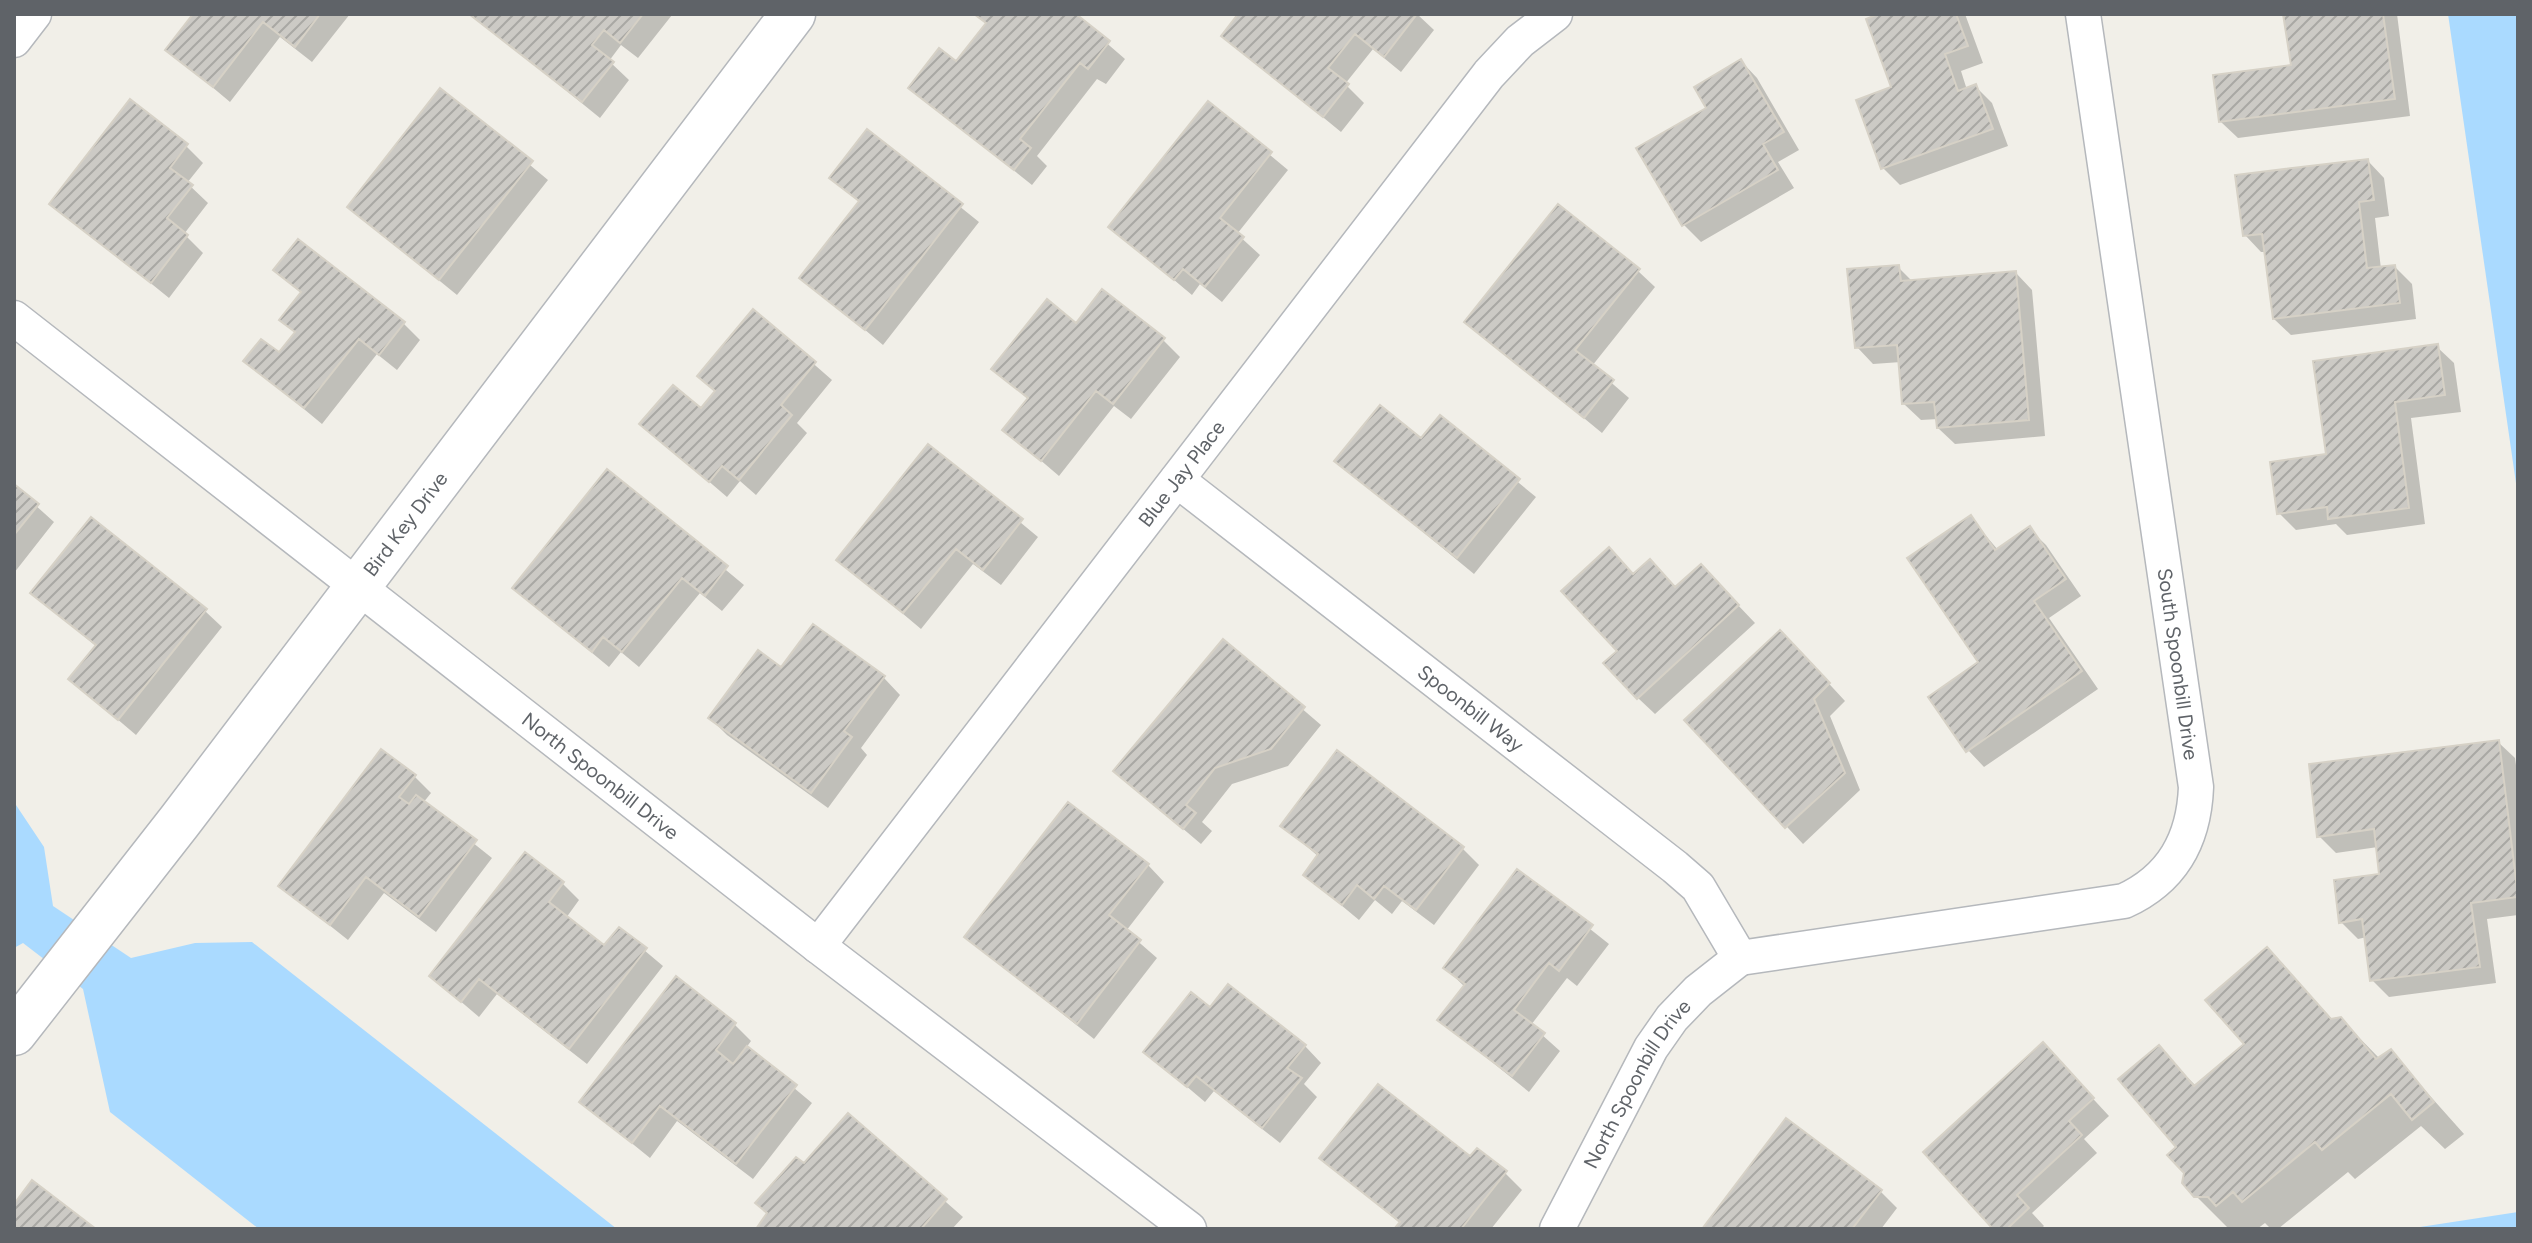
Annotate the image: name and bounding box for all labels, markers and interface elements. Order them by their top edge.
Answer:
street label: Blue Jay Place [1133,416,1230,531]
street label: Bird Key Drive [358,467,453,581]
street label: South Spoonbill Drive [2153,567,2203,762]
street label: Spoonbill Way [1413,660,1529,757]
street label: North Spoonbill Drive [517,707,684,845]
street label: North Spoonbill Drive [1579,994,1696,1173]

